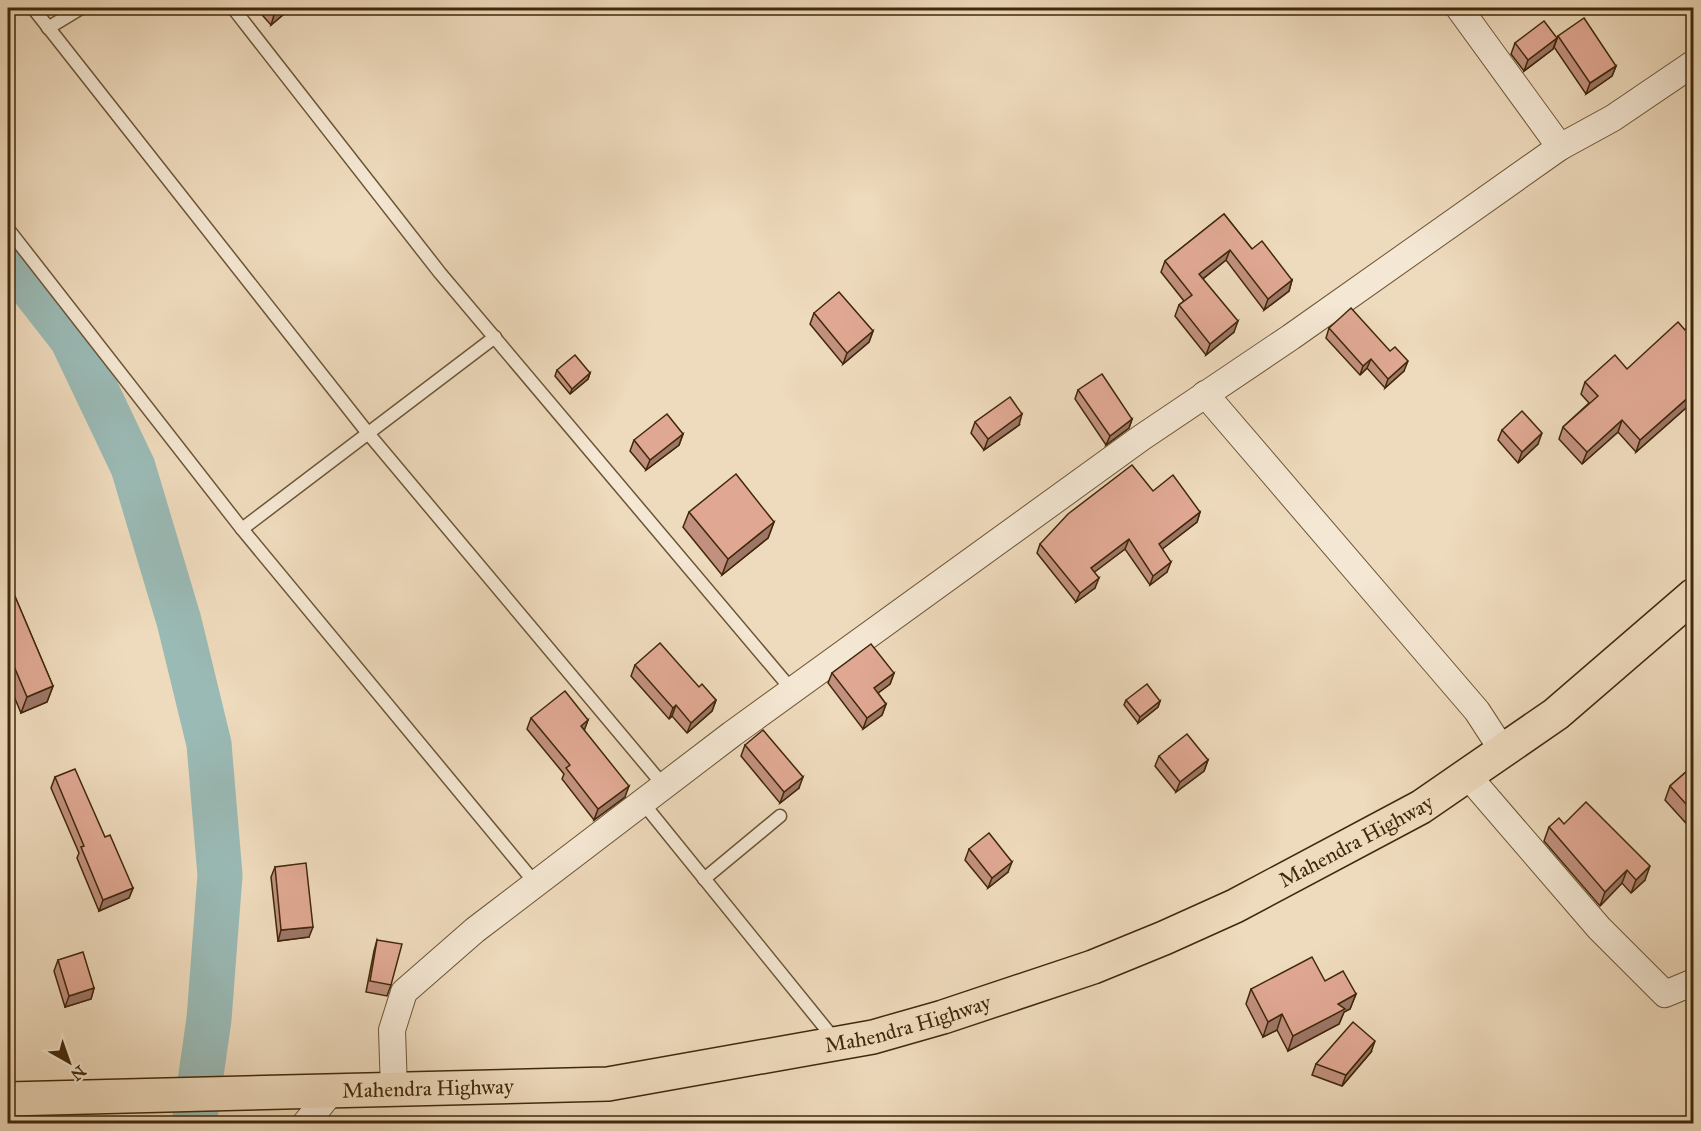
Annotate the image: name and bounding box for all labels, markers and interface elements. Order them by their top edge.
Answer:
street label: Mahendra Highway [1274,789,1439,893]
street label: Mahendra Highway [822,989,995,1058]
north arrow [39,1032,99,1092]
text: N [67,1061,90,1085]
street label: Mahendra Highway [342,1073,515,1104]

